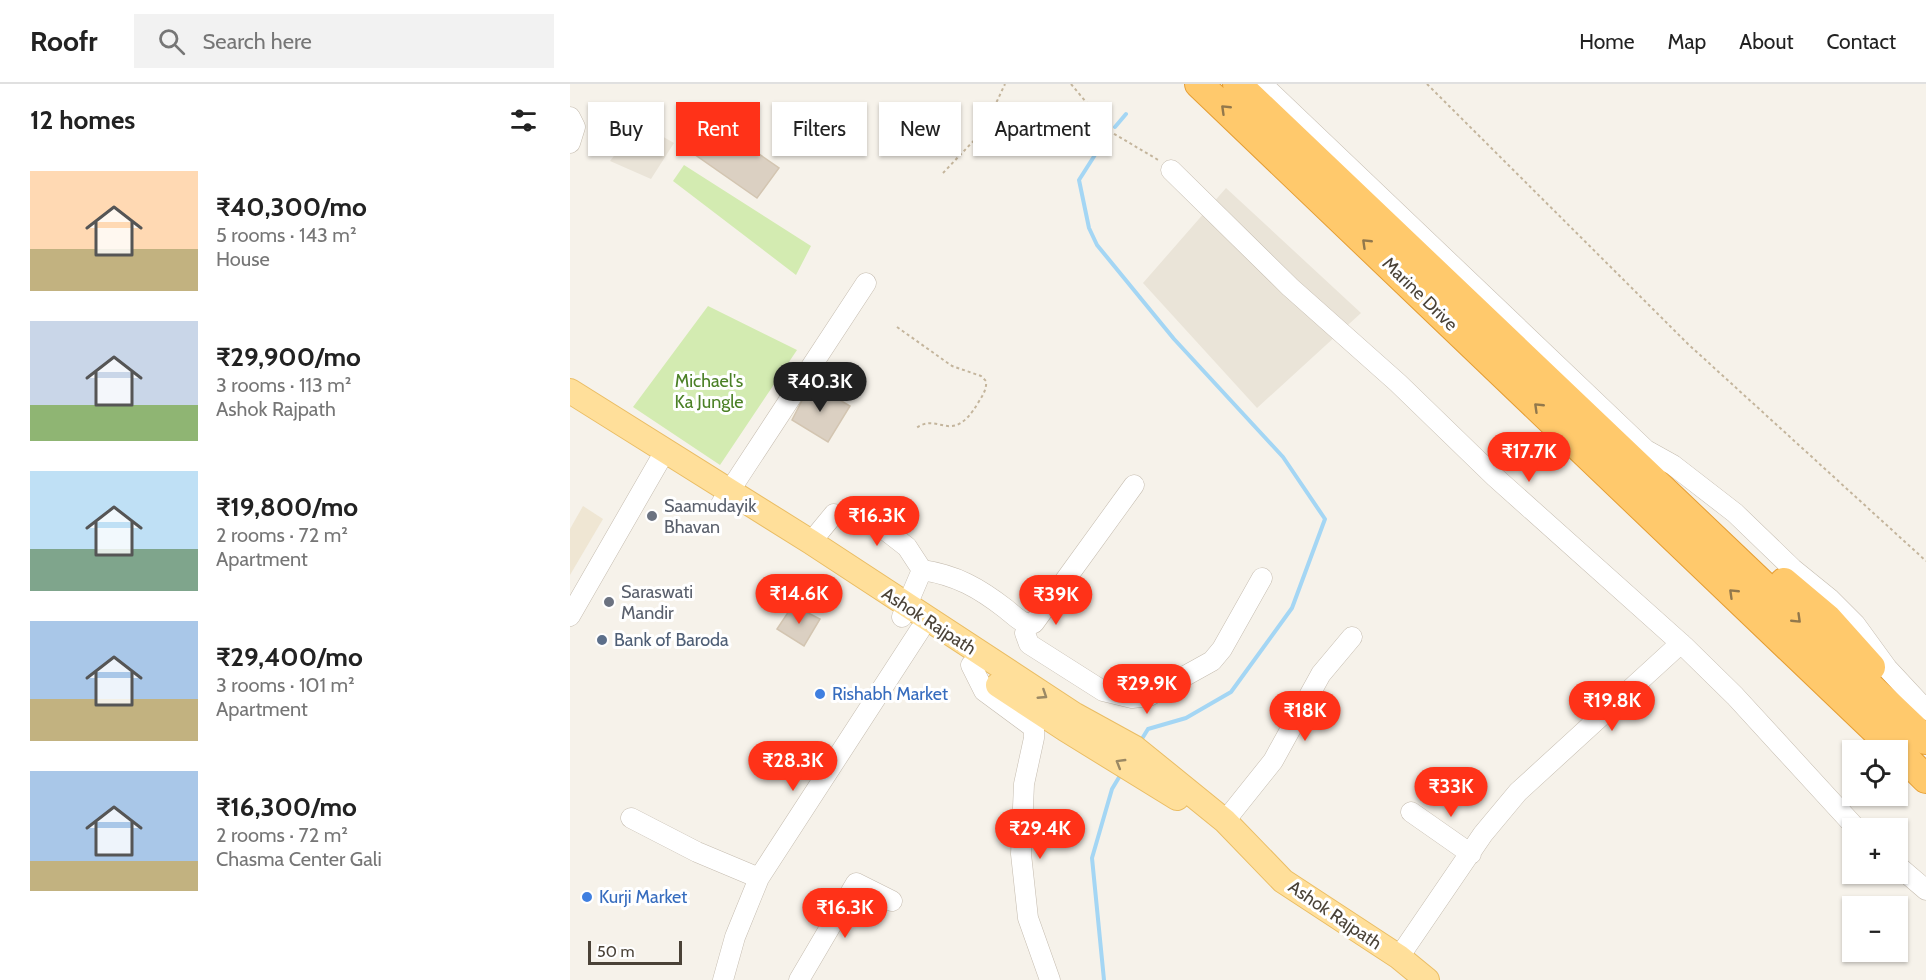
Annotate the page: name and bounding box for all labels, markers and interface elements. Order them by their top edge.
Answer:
search box [134,14,554,68]
text: Roofr [30,24,98,58]
icon: search [155,25,188,58]
text: Search here [203,28,312,55]
text: Home [1579,29,1635,54]
text: Map [1668,29,1706,54]
text: About [1739,29,1793,54]
text: Contact [1826,29,1896,54]
chip: Buy [588,102,664,156]
chip: Rent [676,102,760,156]
chip: Filters [772,102,867,156]
chip: New [879,102,961,156]
chip: Apartment [973,102,1112,156]
text: 12 homes [30,104,135,136]
icon: filters [507,104,540,137]
one-way arrow [1221,105,1232,116]
text: ₹40,300/mo [216,191,367,223]
icon: home [78,195,150,267]
text: 5 rooms · 143 m² [216,223,357,247]
one-way arrow [1363,240,1374,251]
text: House [216,247,270,271]
street label: Marine Drive [1378,253,1462,335]
text: ₹29,900/mo [216,341,361,373]
icon: home [78,345,150,417]
pin: ₹40.3K [771,362,869,413]
text: ₹40.3K [788,369,852,393]
park label: Michael's Ka Jungle [674,370,744,413]
text: 3 rooms · 113 m² [216,373,352,397]
text: Ashok Rajpath [216,397,336,421]
one-way arrow [1534,403,1545,414]
pin: ₹17.7K [1480,432,1578,483]
text: ₹17.7K [1502,439,1556,463]
text: ₹19,800/mo [216,491,358,523]
icon: home [78,495,150,567]
place label: Saamudayik Bhavan [664,495,757,538]
pin: ₹16.3K [828,496,926,547]
text: ₹16.3K [848,503,906,527]
marker: Saamudayik Bhavan [645,509,659,523]
text: 2 rooms · 72 m² [216,523,348,547]
text: Apartment [216,547,308,571]
pin: ₹14.6K [750,574,848,625]
pin: ₹39K [1020,575,1092,626]
place label: Saraswati Mandir [621,581,693,624]
text: ₹14.6K [770,581,828,605]
street label: Ashok Rajpath [878,582,980,660]
text: ₹39K [1033,582,1079,606]
one-way arrow [1730,589,1740,600]
marker: Saraswati Mandir [602,595,616,609]
one-way arrow [1790,611,1801,622]
place label: Bank of Baroda [614,629,729,651]
marker: Bank of Baroda [595,633,609,647]
text: ₹29,400/mo [216,641,363,673]
icon: home [78,645,150,717]
pin: ₹29.9K [1098,664,1196,715]
text: ₹29.9K [1117,671,1177,695]
text: 3 rooms · 101 m² [216,673,355,697]
pin: ₹19.8K [1563,681,1661,732]
place label: Rishabh Market [832,683,948,705]
marker: Rishabh Market [813,687,827,701]
one-way arrow [1037,688,1047,700]
text: ₹19.8K [1583,688,1641,712]
pin: ₹18K [1269,691,1341,742]
text: Apartment [216,697,308,721]
text: ₹18K [1284,698,1326,722]
map controls [1842,740,1908,962]
button: locate [1842,740,1908,806]
pin: ₹28.3K [744,741,842,792]
text: ₹28.3K [762,748,824,772]
one-way arrow [1116,758,1126,770]
pin: ₹33K [1415,767,1487,818]
text: ₹33K [1429,774,1474,798]
text: ₹16,300/mo [216,791,357,823]
icon: home [78,795,150,867]
pin: ₹29.4K [991,809,1089,860]
text: ₹29.4K [1009,816,1071,840]
button: + [1842,818,1908,884]
text: 2 rooms · 72 m² [216,823,348,847]
text: Chasma Center Gali [216,847,382,871]
street label: Ashok Rajpath [1284,876,1386,954]
place label: Kurji Market [599,886,687,908]
pin: ₹16.3K [796,888,894,939]
marker: Kurji Market [580,890,594,904]
text: ₹16.3K [816,895,874,919]
button: − [1842,896,1908,962]
scale bar [588,938,682,966]
text: 50 m [597,942,634,961]

